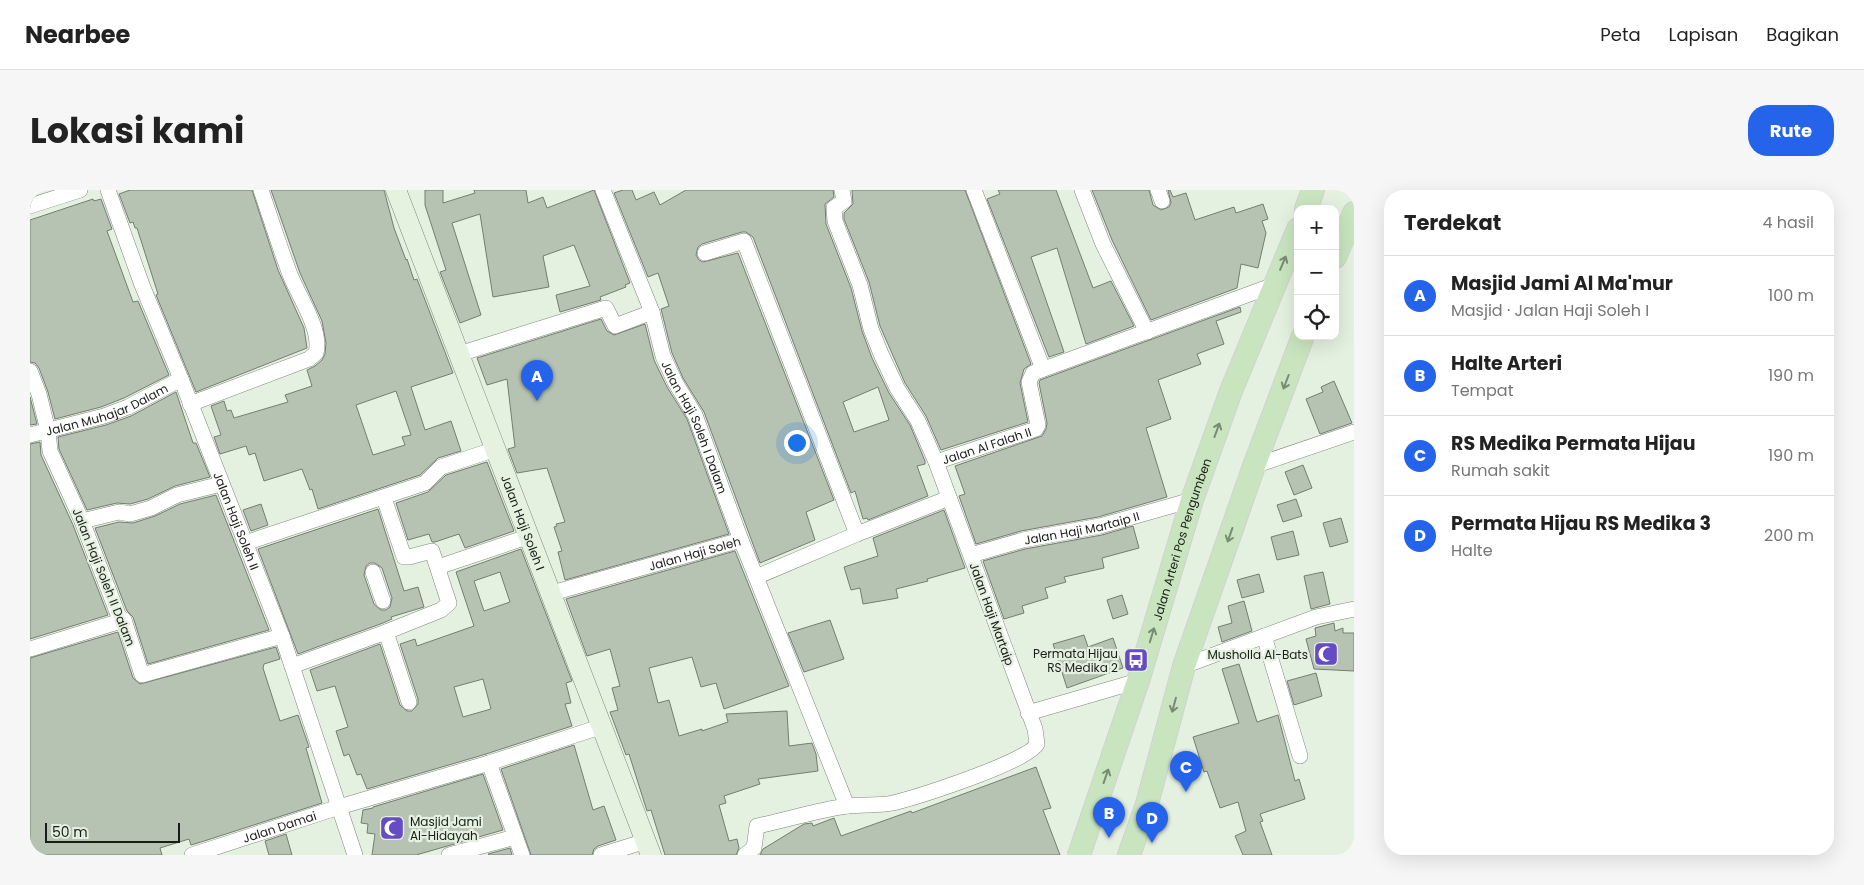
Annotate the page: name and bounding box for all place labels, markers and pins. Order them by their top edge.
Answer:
pin: A [521,360,553,401]
mosque icon: Musholla Al-Bats [1313,641,1339,667]
place label: Permata Hijau RS Medika 2 [1033,645,1118,676]
place label: Musholla Al-Bats [1207,646,1308,663]
bus stop icon: Permata Hijau RS Medika 2 [1123,647,1149,673]
pin: C [1170,751,1202,792]
pin: B [1093,797,1125,838]
pin: D [1136,802,1168,843]
place label: Masjid Jami Al-Hidayah [410,813,482,844]
mosque icon: Masjid Jami Al-Hidayah [379,815,405,841]

